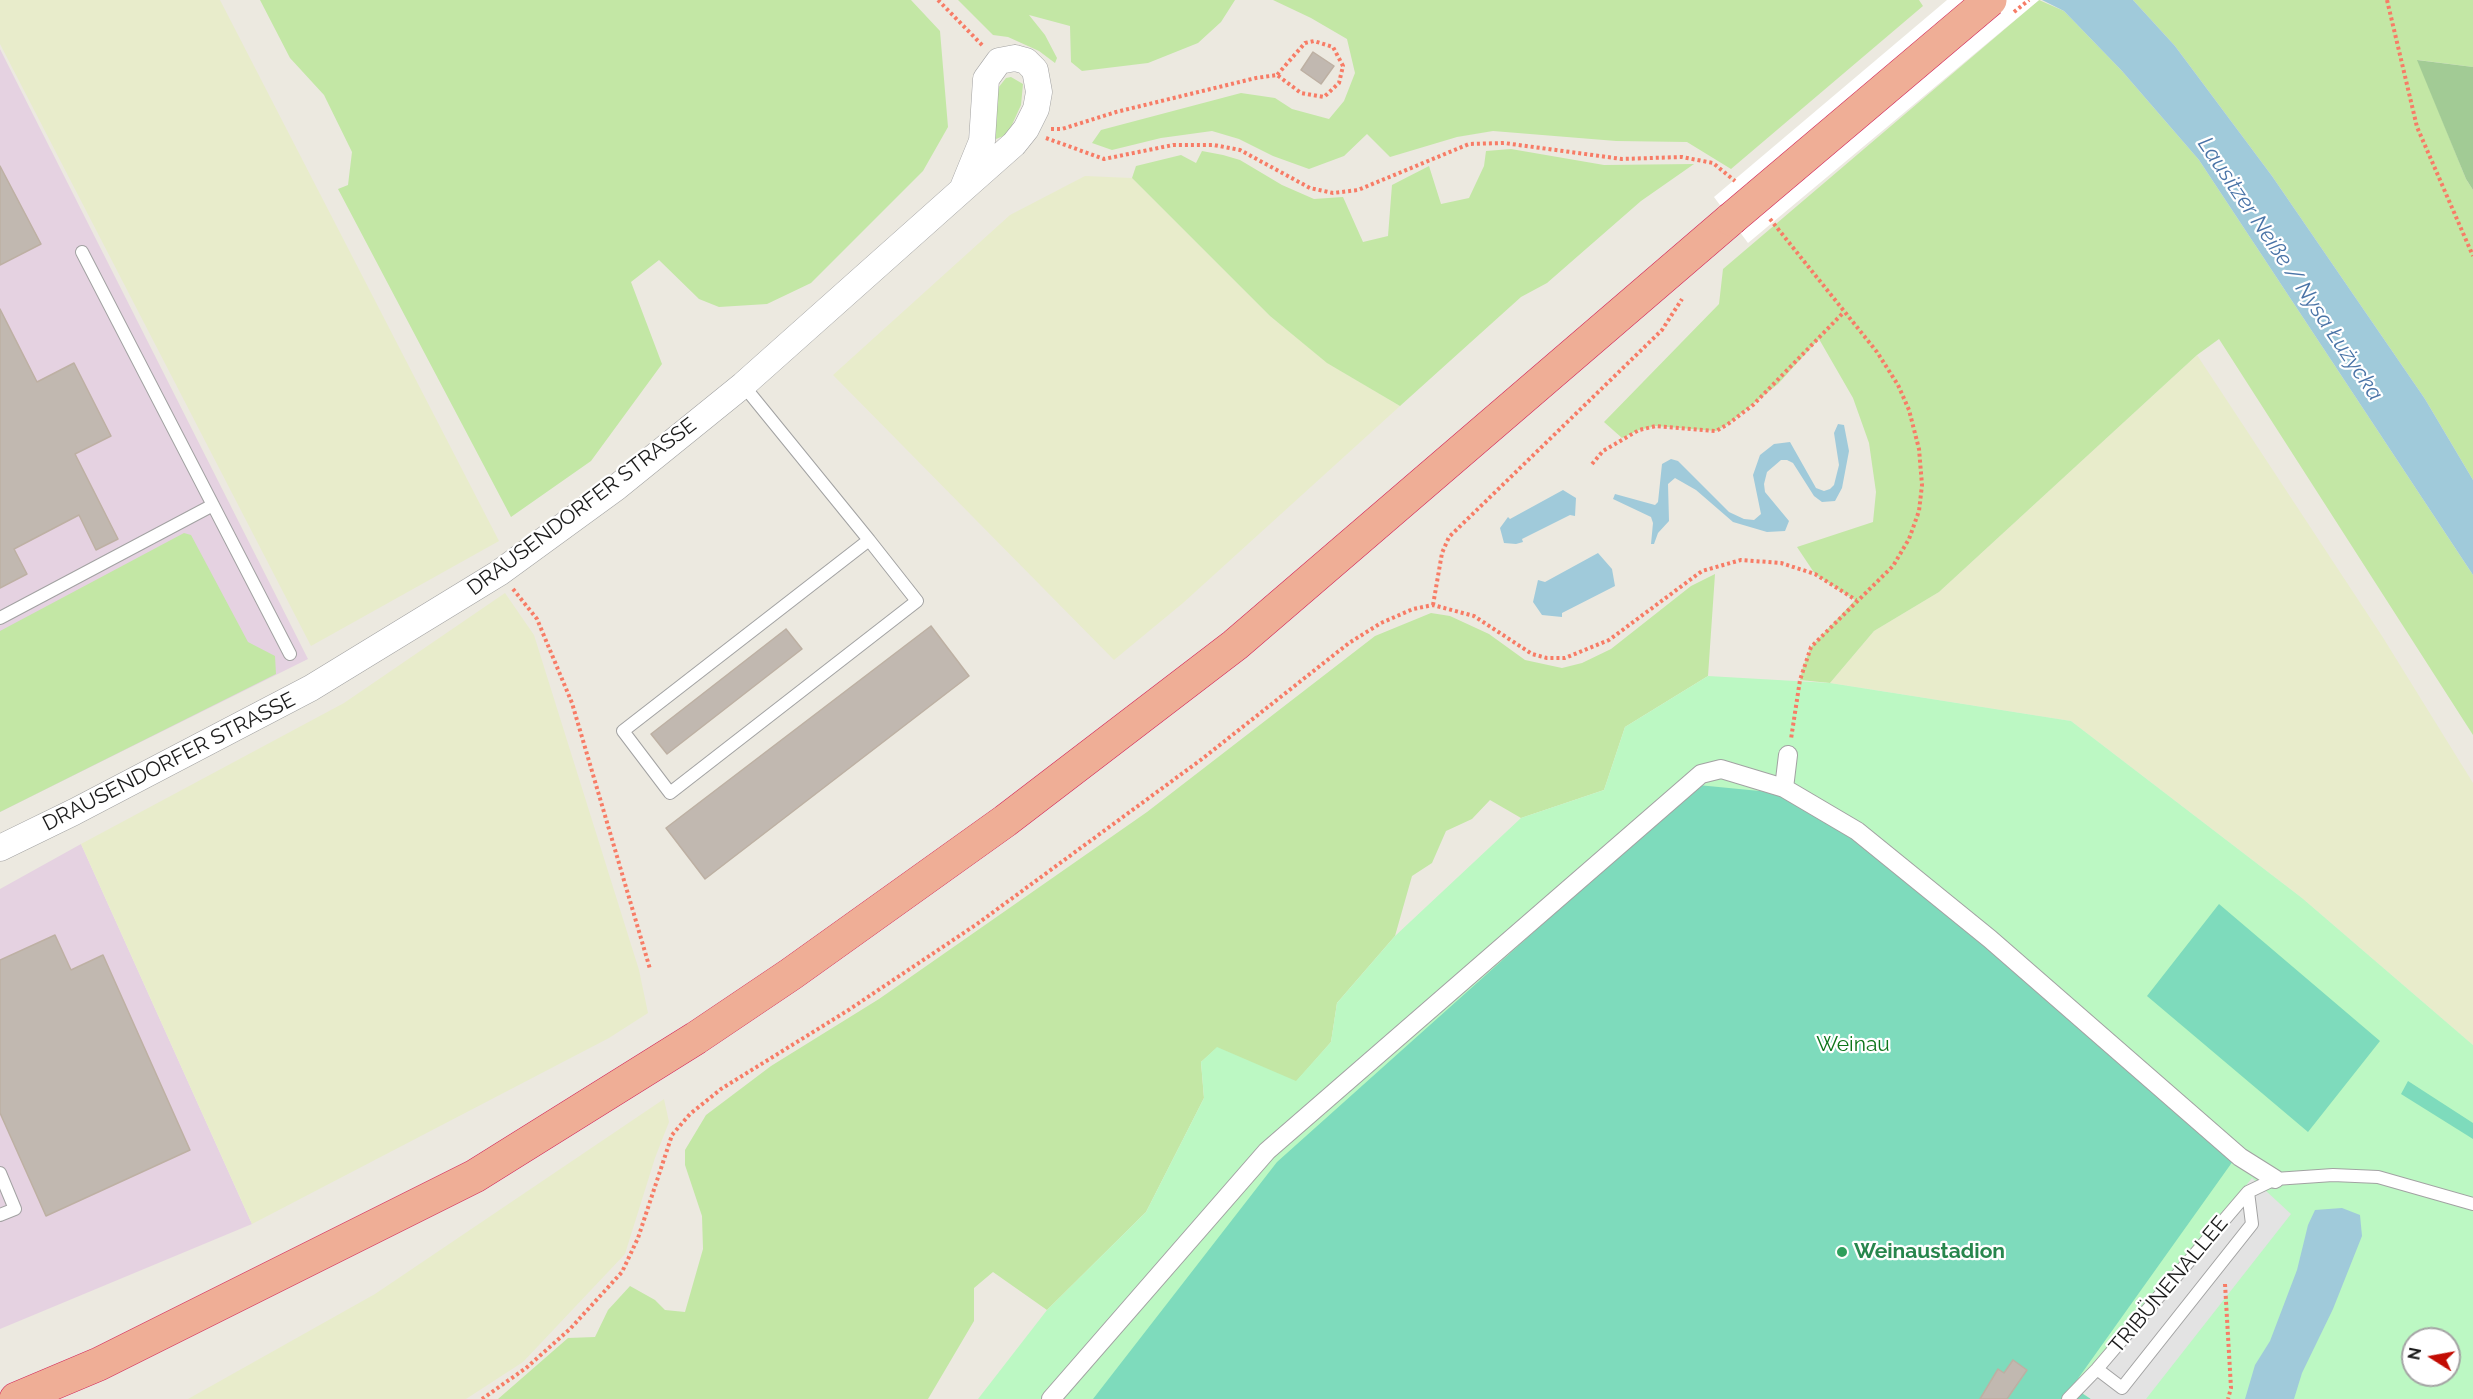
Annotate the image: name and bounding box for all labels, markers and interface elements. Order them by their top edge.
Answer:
water label: Lausitzer Neiße / Nysa Łużycka [2192,132,2388,406]
street label: DRAUSENDORFER STRASSE [463,413,701,601]
street label: DRAUSENDORFER STRASSE [39,687,299,837]
park label: Weinau [1816,1032,1890,1058]
street label: TRIBÜNENALLEE [2104,1211,2234,1359]
place label: Weinaustadion [1854,1239,2005,1265]
marker: Weinaustadion [1835,1245,1849,1259]
north arrow [2401,1327,2461,1387]
text: N [2404,1346,2425,1362]

